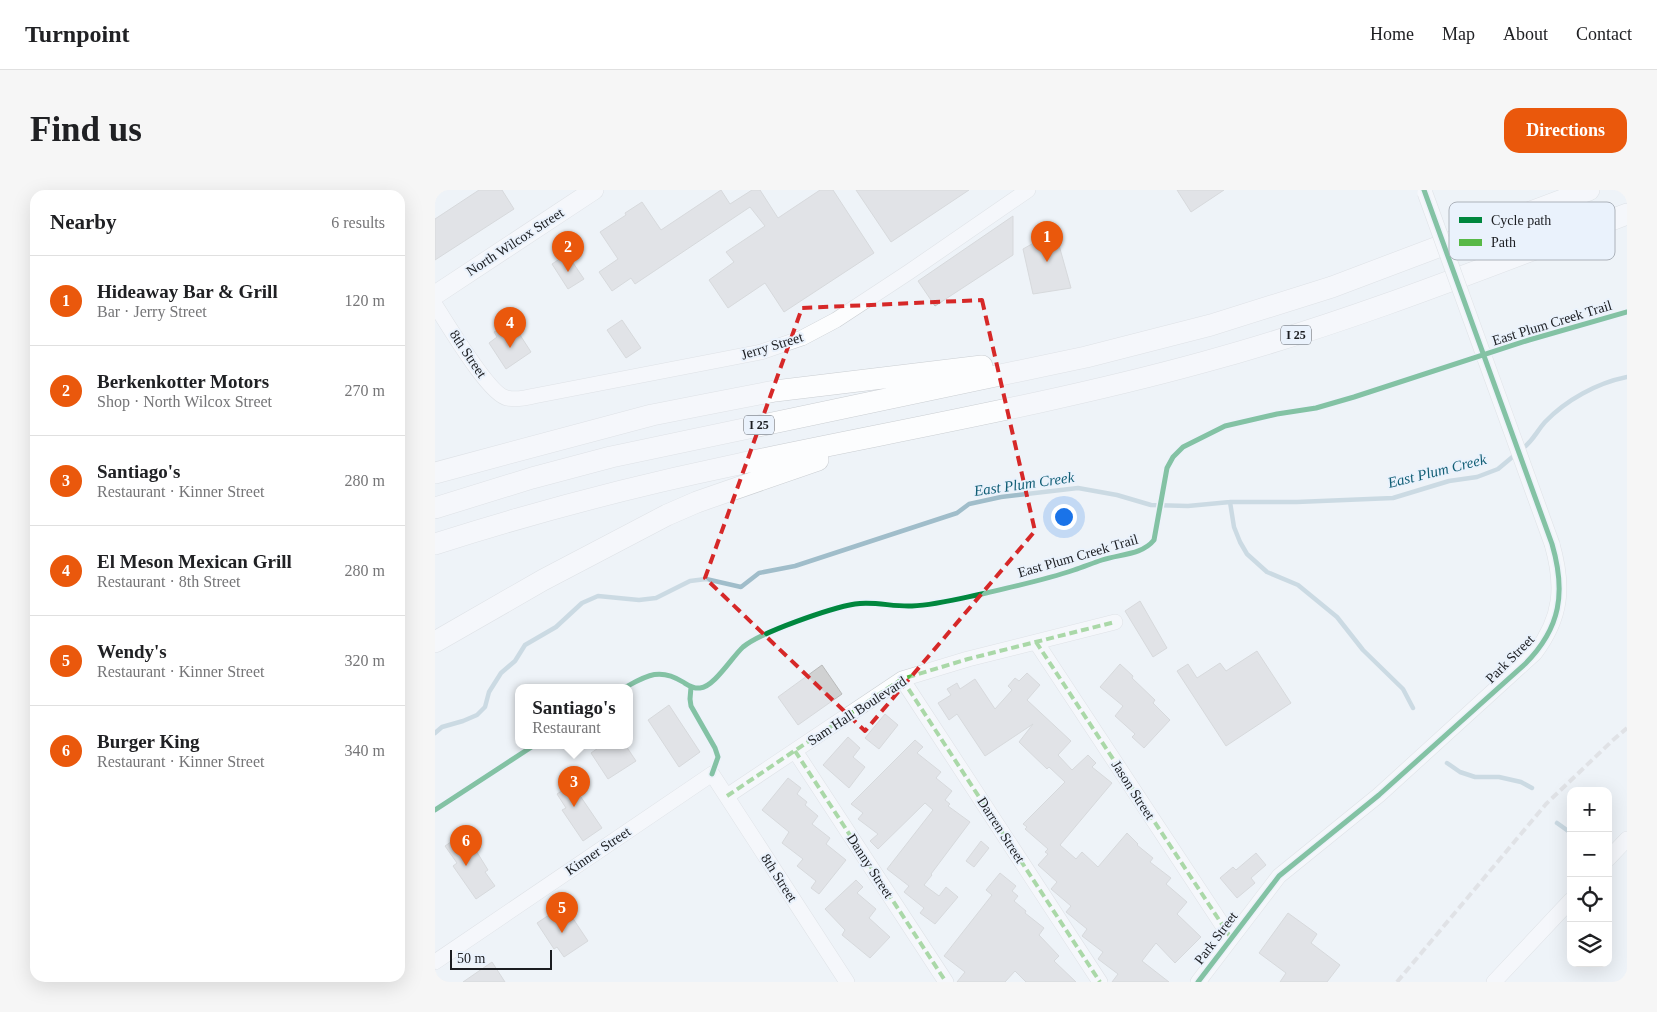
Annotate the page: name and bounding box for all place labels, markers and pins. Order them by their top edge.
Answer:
pin: 1 [1031,221,1063,262]
pin: 2 [552,231,584,272]
pin: 4 [494,307,526,348]
pin: 3 [558,766,590,807]
pin: 6 [450,825,482,866]
pin: 5 [546,892,578,933]

